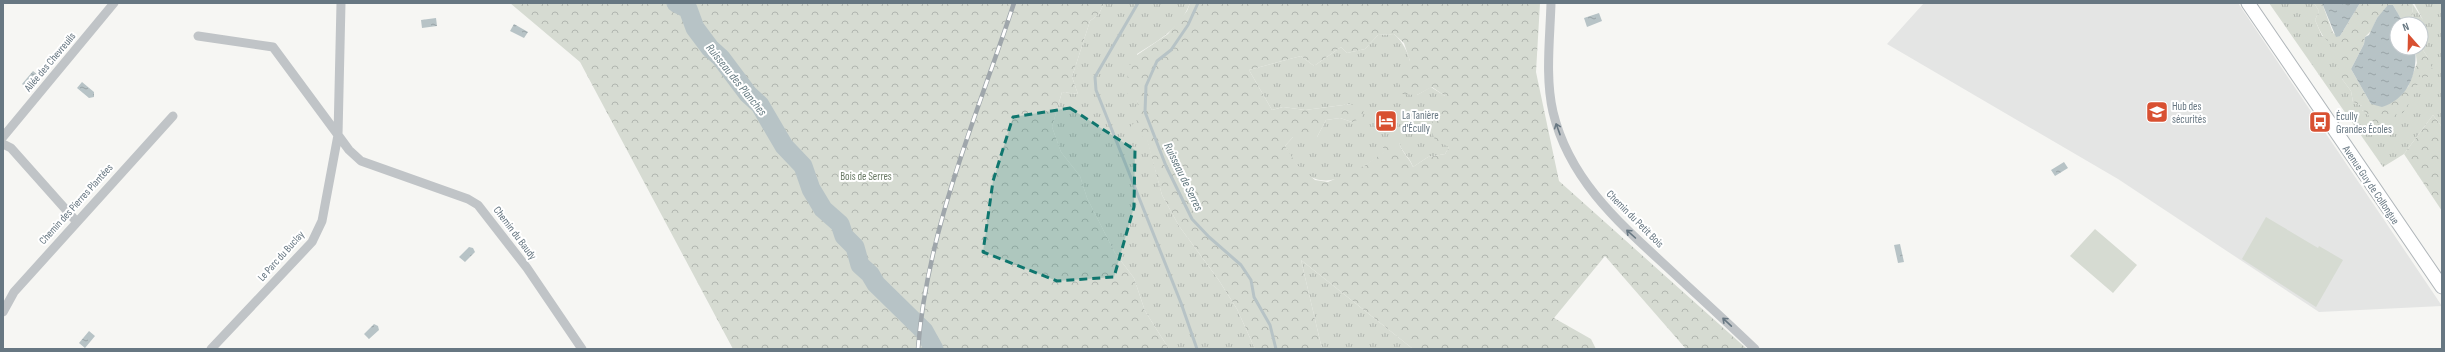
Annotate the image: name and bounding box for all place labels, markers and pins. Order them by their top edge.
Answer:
school or university icon: Hub des sécurités [2144,99,2170,125]
place label: Hub des sécurités [2172,100,2206,126]
hotel icon: La Tanière d'Écully [1373,108,1399,134]
place label: La Tanière d'Écully [1402,109,1439,135]
bus stop icon: Écully Grandes Écoles [2307,109,2333,135]
place label: Écully Grandes Écoles [2336,110,2392,136]

